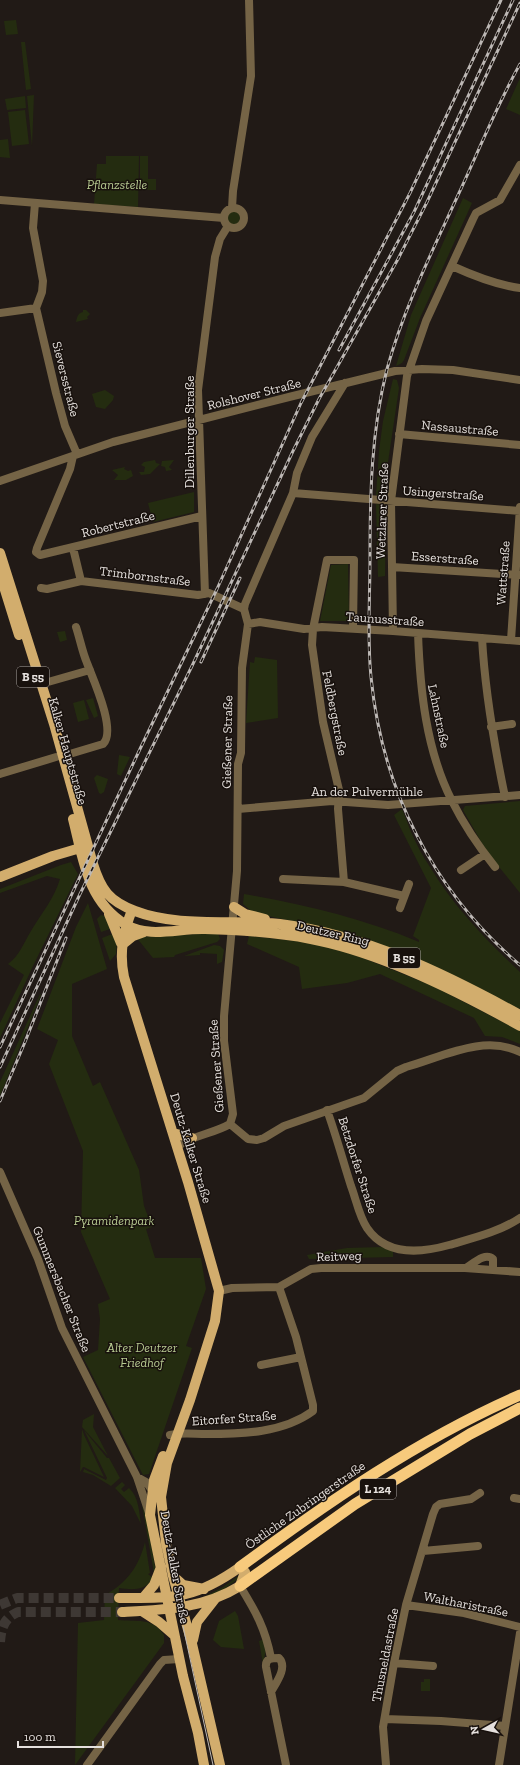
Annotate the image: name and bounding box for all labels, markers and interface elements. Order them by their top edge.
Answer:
park label: Pflanzstelle [87,177,148,192]
street label: Sieversstraße [49,340,83,418]
street label: Rolshover Straße [206,375,302,413]
street label: Dillenburger Straße [182,376,197,488]
street label: Nassaustraße [421,417,499,439]
street label: Wetzlarer Straße [373,463,391,559]
street label: Usingerstraße [402,483,484,503]
street label: Robertstraße [80,508,156,540]
street label: Wattstraße [493,540,513,606]
street label: Esserstraße [411,548,479,568]
street label: Trimbornstraße [99,563,191,589]
street label: Taunusstraße [345,609,425,629]
road number: B 55 [17,667,49,687]
street label: Feldbergstraße [319,669,351,757]
street label: Lahnstraße [425,683,453,749]
street label: Gießener Straße [219,695,235,789]
street label: Kalker Hauptstraße [45,696,91,806]
street label: An der Pulvermühle [311,784,423,799]
street label: Deutzer Ring [295,917,371,949]
road number: B 55 [388,948,420,968]
street label: Gießener Straße [205,1019,227,1113]
street label: Deutz-Kalker Straße [167,1091,215,1205]
street label: Betzdorfer Straße [335,1115,381,1215]
park label: Pyramidenpark [74,1213,154,1228]
street label: Gummersbacher Straße [30,1224,94,1354]
street label: Reitweg [316,1248,362,1264]
park label: Alter Deutzer Friedhof [106,1340,178,1370]
street label: Eitorfer Straße [191,1408,277,1428]
street label: Östliche Zubringerstraße [242,1458,368,1552]
road number: L 124 [360,1479,396,1499]
street label: Deutz-Kalker Straße [158,1509,192,1625]
street label: Waltharistraße [423,1588,509,1620]
street label: Thusneldastraße [369,1607,401,1703]
north arrow [464,1709,504,1749]
scale bar [18,1723,103,1749]
text: N [467,1725,482,1735]
text: 100 m [24,1730,56,1744]

